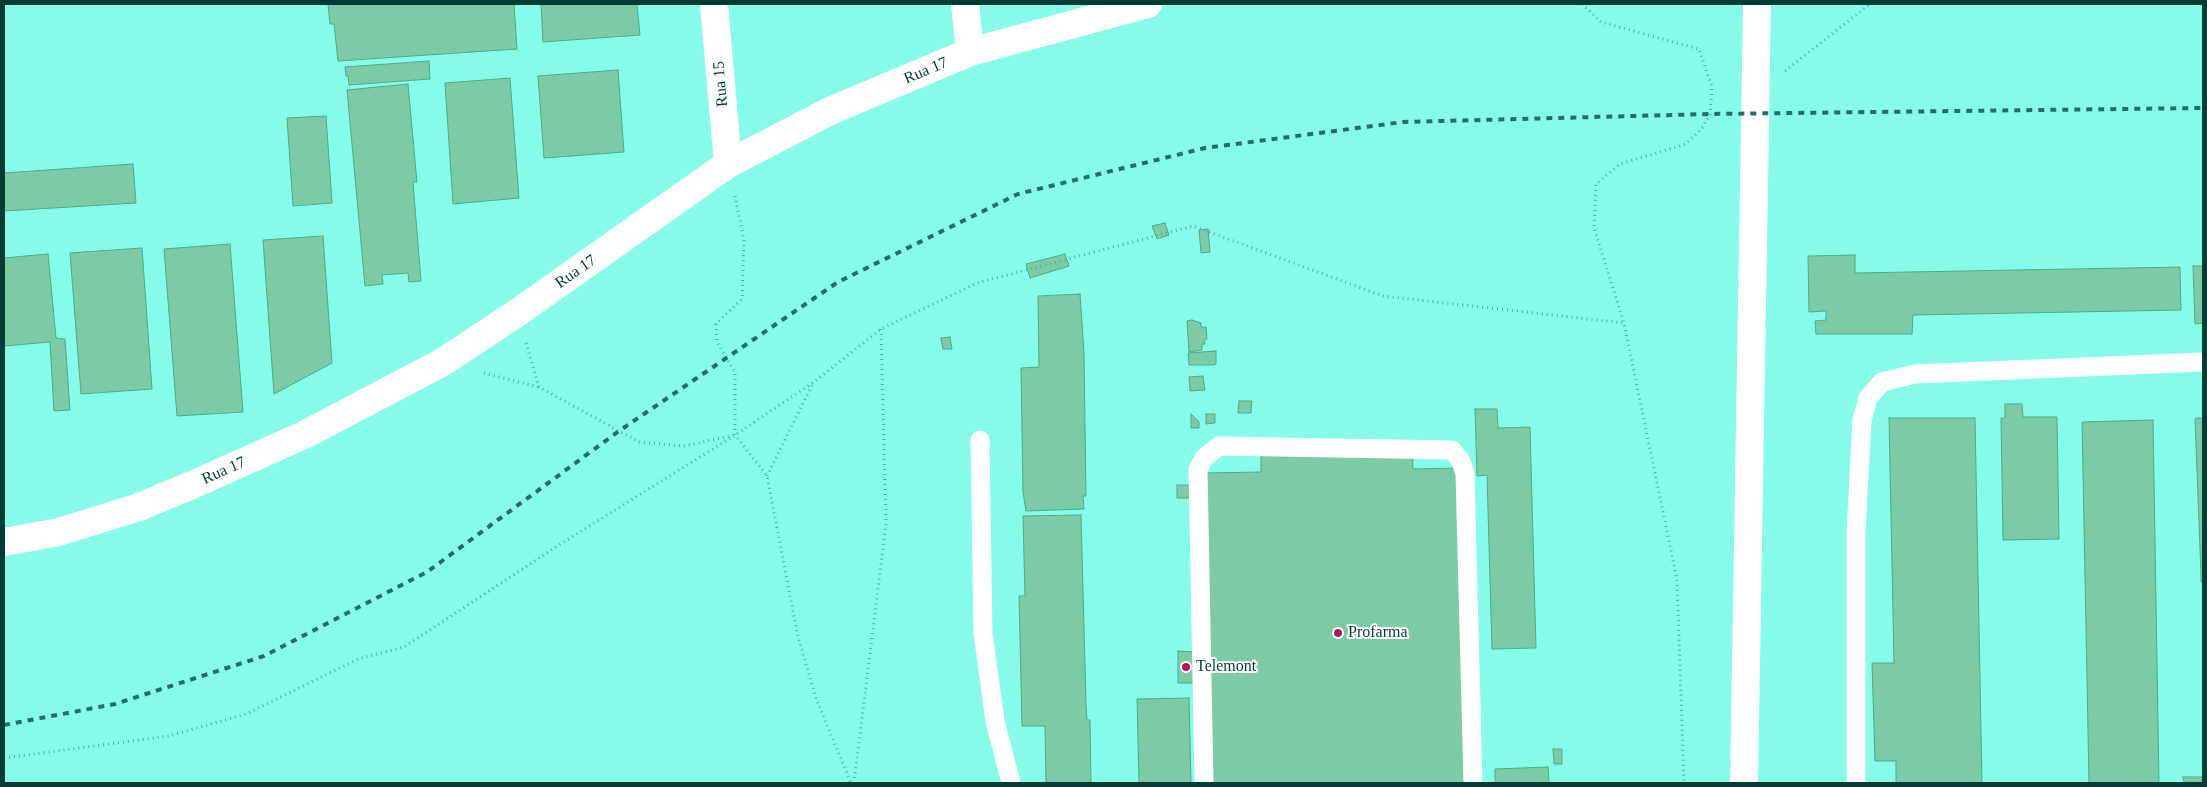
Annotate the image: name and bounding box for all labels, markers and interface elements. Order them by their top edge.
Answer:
street label: Rua 17 [901,53,951,89]
street label: Rua 15 [709,60,733,108]
street label: Rua 17 [552,251,600,293]
street label: Rua 17 [199,453,249,489]
place label: Profarma [1348,623,1408,643]
marker: Profarma [1332,627,1344,639]
place label: Telemont [1196,657,1256,677]
marker: Telemont [1180,661,1192,673]

